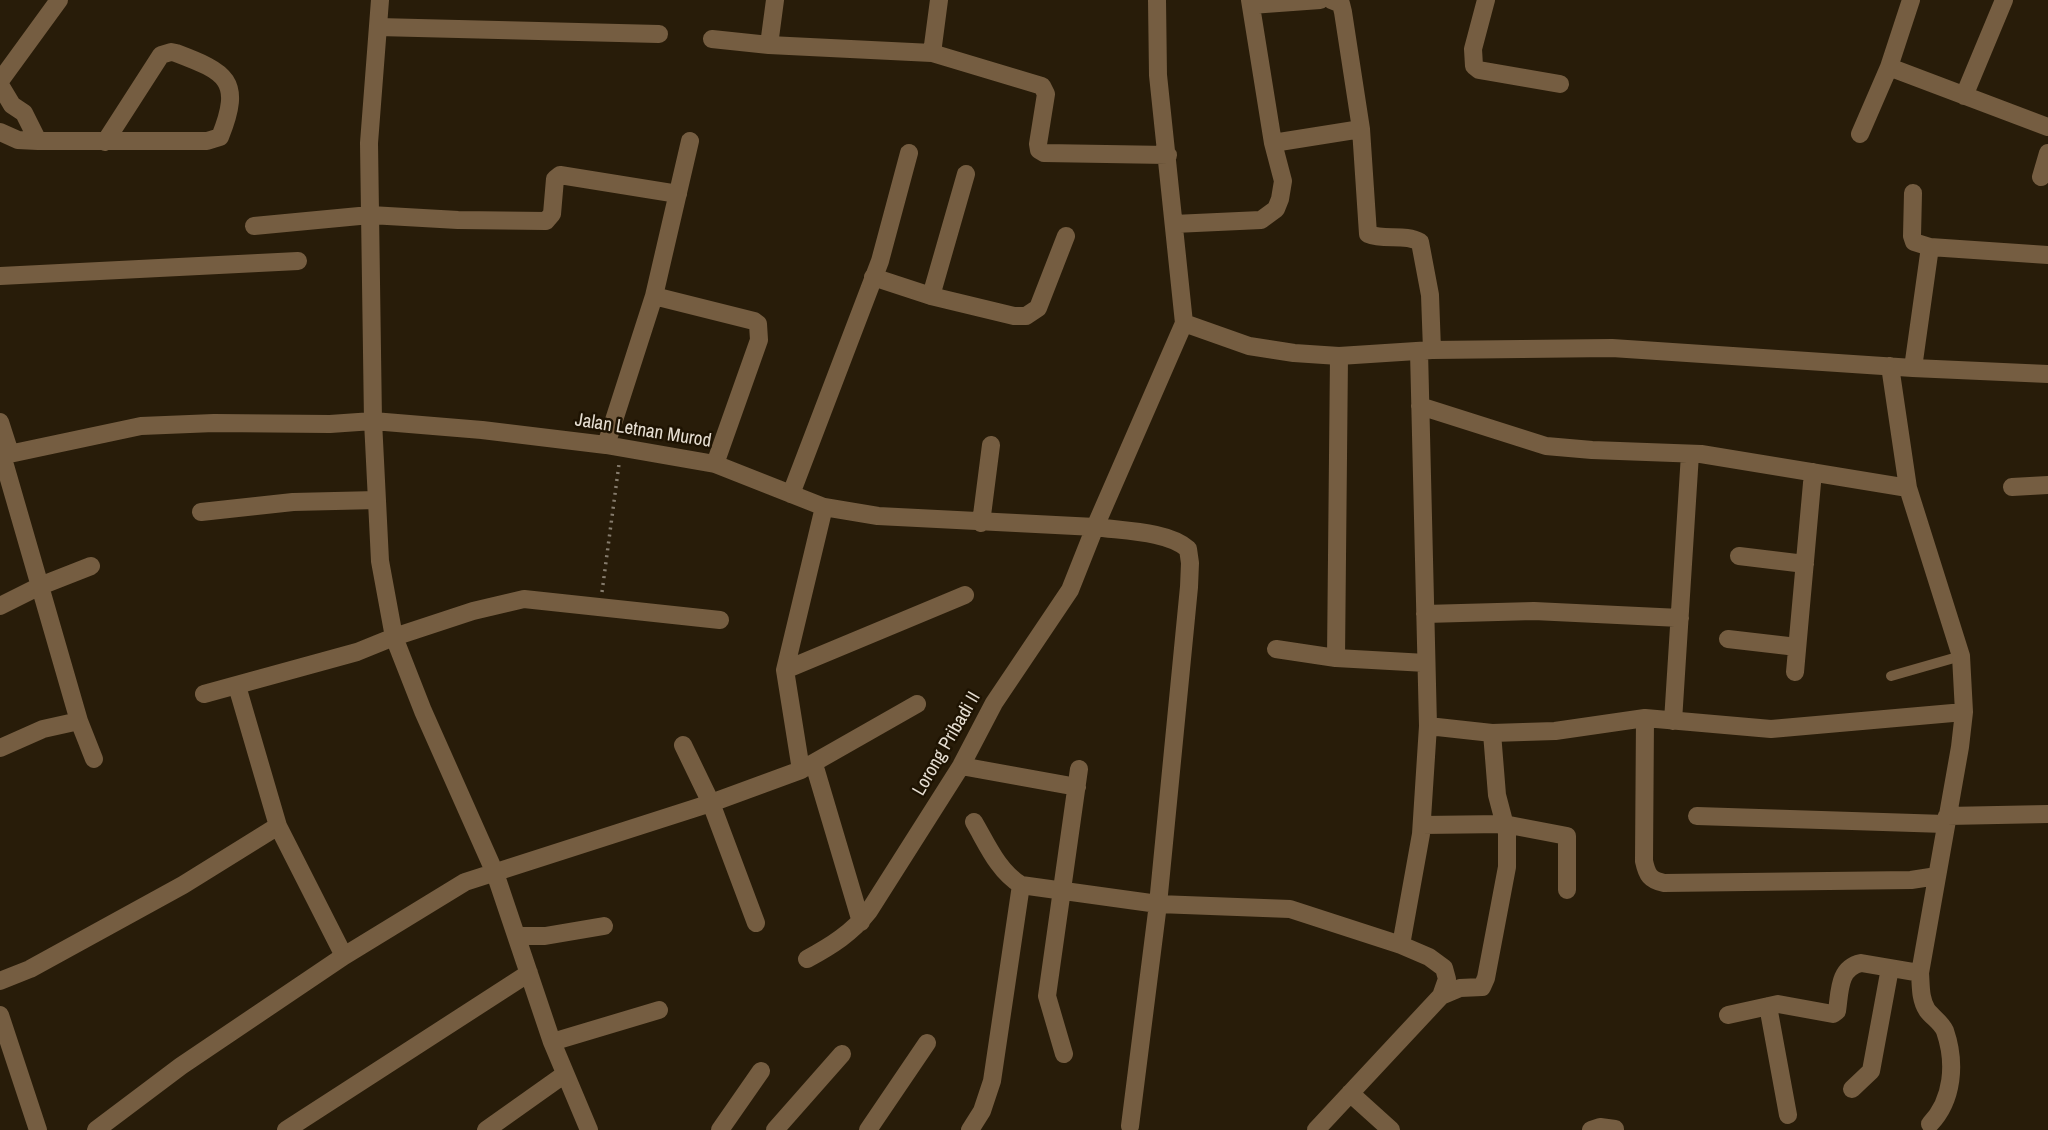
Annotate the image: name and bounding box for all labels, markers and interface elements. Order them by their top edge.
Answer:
street label: Jalan Letnan Murod [573,409,713,453]
street label: Lorong Pribadi II [908,688,986,800]

